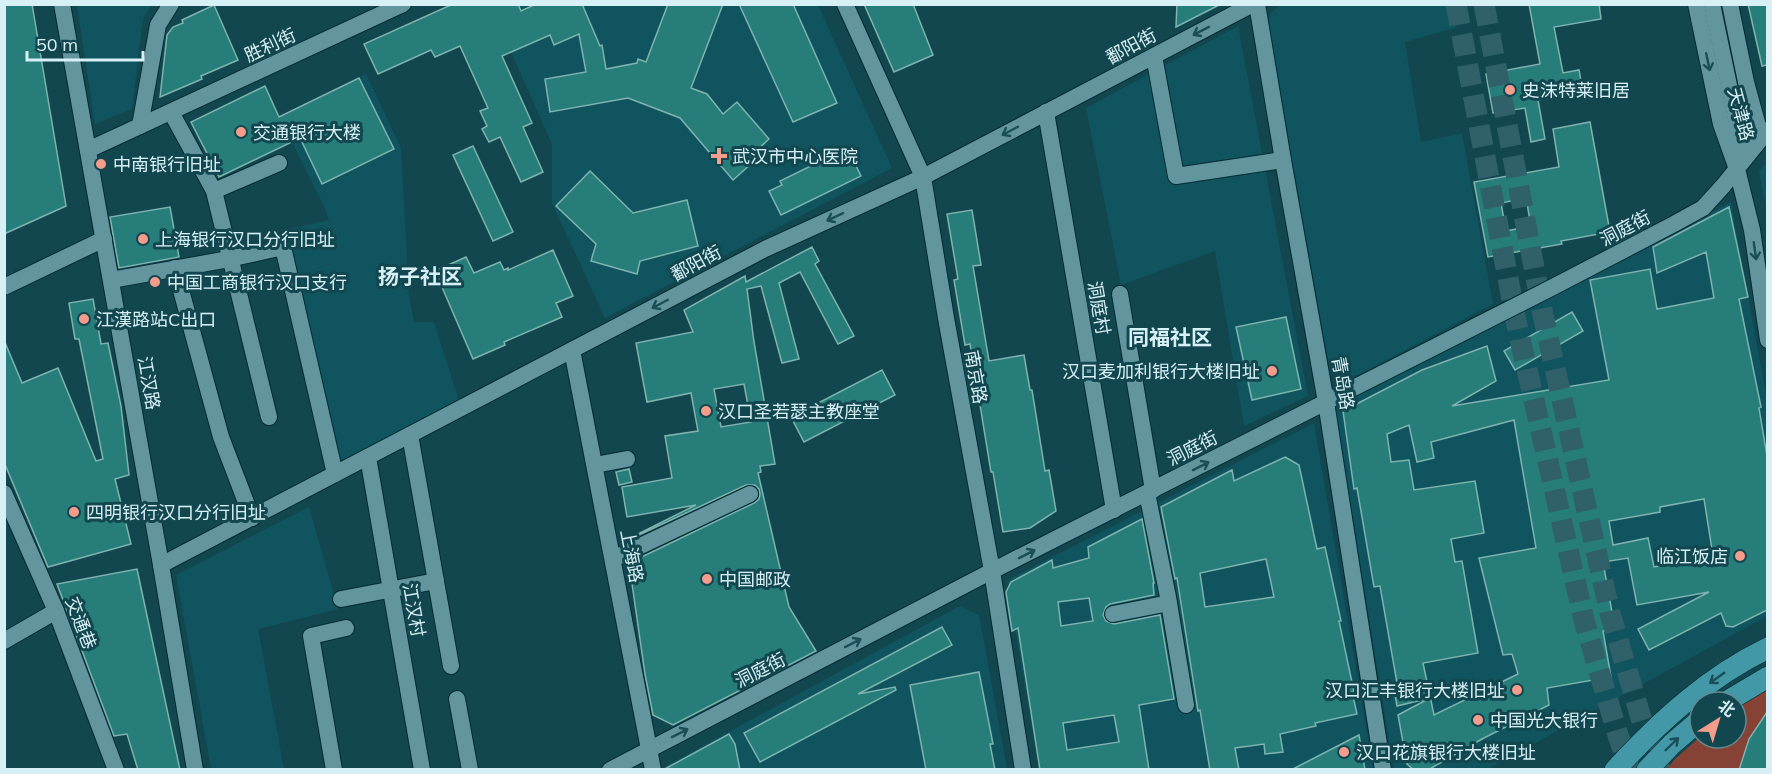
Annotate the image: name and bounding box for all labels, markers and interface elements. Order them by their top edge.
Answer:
street label: 胜利街 [241,23,299,67]
street label: 鄱阳街 [1102,23,1160,69]
scale bar [27,24,142,62]
one-way arrow [1193,26,1211,38]
text: 50 m [36,33,78,56]
one-way arrow [1703,51,1714,71]
place label: 史沫特莱旧居 [1522,79,1630,102]
marker: 史沫特莱旧居 [1503,83,1517,97]
street label: 天津路 [1723,85,1759,143]
place label: 交通银行大楼 [253,121,361,144]
marker: 交通银行大楼 [234,125,248,139]
one-way arrow [1002,125,1019,137]
place label: 武汉市中心医院 [732,145,858,168]
marker: 武汉市中心医院 [710,147,728,165]
place label: 中南银行旧址 [113,153,221,176]
marker: 中南银行旧址 [94,157,108,171]
street label: 洞庭街 [1596,205,1654,251]
one-way arrow [826,212,844,223]
place label: 上海银行汉口分行旧址 [155,228,335,251]
marker: 上海银行汉口分行旧址 [136,232,150,246]
street label: 鄱阳街 [667,240,725,286]
one-way arrow [1749,240,1760,260]
district label: 扬子社区 [378,263,462,289]
place label: 中国工商银行汉口支行 [167,271,347,294]
marker: 中国工商银行汉口支行 [148,275,162,289]
street label: 洞庭村 [1083,279,1115,337]
one-way arrow [652,299,670,310]
place label: 江漢路站C出口 [96,308,216,331]
marker: 江漢路站C出口 [77,312,91,326]
district label: 同福社区 [1128,324,1212,350]
street label: 南京路 [960,348,992,406]
street label: 江汉路 [133,354,165,412]
street label: 青岛路 [1327,354,1359,412]
place label: 汉口麦加利银行大楼旧址 [1062,360,1260,383]
marker: 汉口麦加利银行大楼旧址 [1265,364,1279,378]
place label: 汉口圣若瑟主教座堂 [718,400,880,423]
marker: 汉口圣若瑟主教座堂 [699,404,713,418]
street label: 洞庭街 [1163,425,1221,471]
one-way arrow [1191,459,1209,471]
place label: 四明银行汉口分行旧址 [86,501,266,524]
marker: 四明银行汉口分行旧址 [67,505,81,519]
street label: 上海路 [616,527,648,585]
place label: 临江饭店 [1656,545,1728,568]
one-way arrow [1017,547,1035,559]
marker: 临江饭店 [1733,549,1747,563]
place label: 中国邮政 [719,568,791,591]
marker: 中国邮政 [700,572,714,586]
street label: 江汉村 [398,581,430,639]
street label: 交通巷 [61,594,101,652]
one-way arrow [844,637,862,648]
street label: 洞庭街 [731,647,789,693]
one-way arrow [1710,672,1726,684]
place label: 汉口汇丰银行大楼旧址 [1325,679,1505,702]
marker: 汉口汇丰银行大楼旧址 [1510,683,1524,697]
north arrow [1688,690,1748,750]
text: 北 [1715,695,1739,721]
place label: 中国光大银行 [1490,709,1598,732]
marker: 中国光大银行 [1471,713,1485,727]
one-way arrow [671,727,688,739]
one-way arrow [1665,737,1680,751]
place label: 汉口花旗银行大楼旧址 [1356,741,1536,764]
marker: 汉口花旗银行大楼旧址 [1337,745,1351,759]

